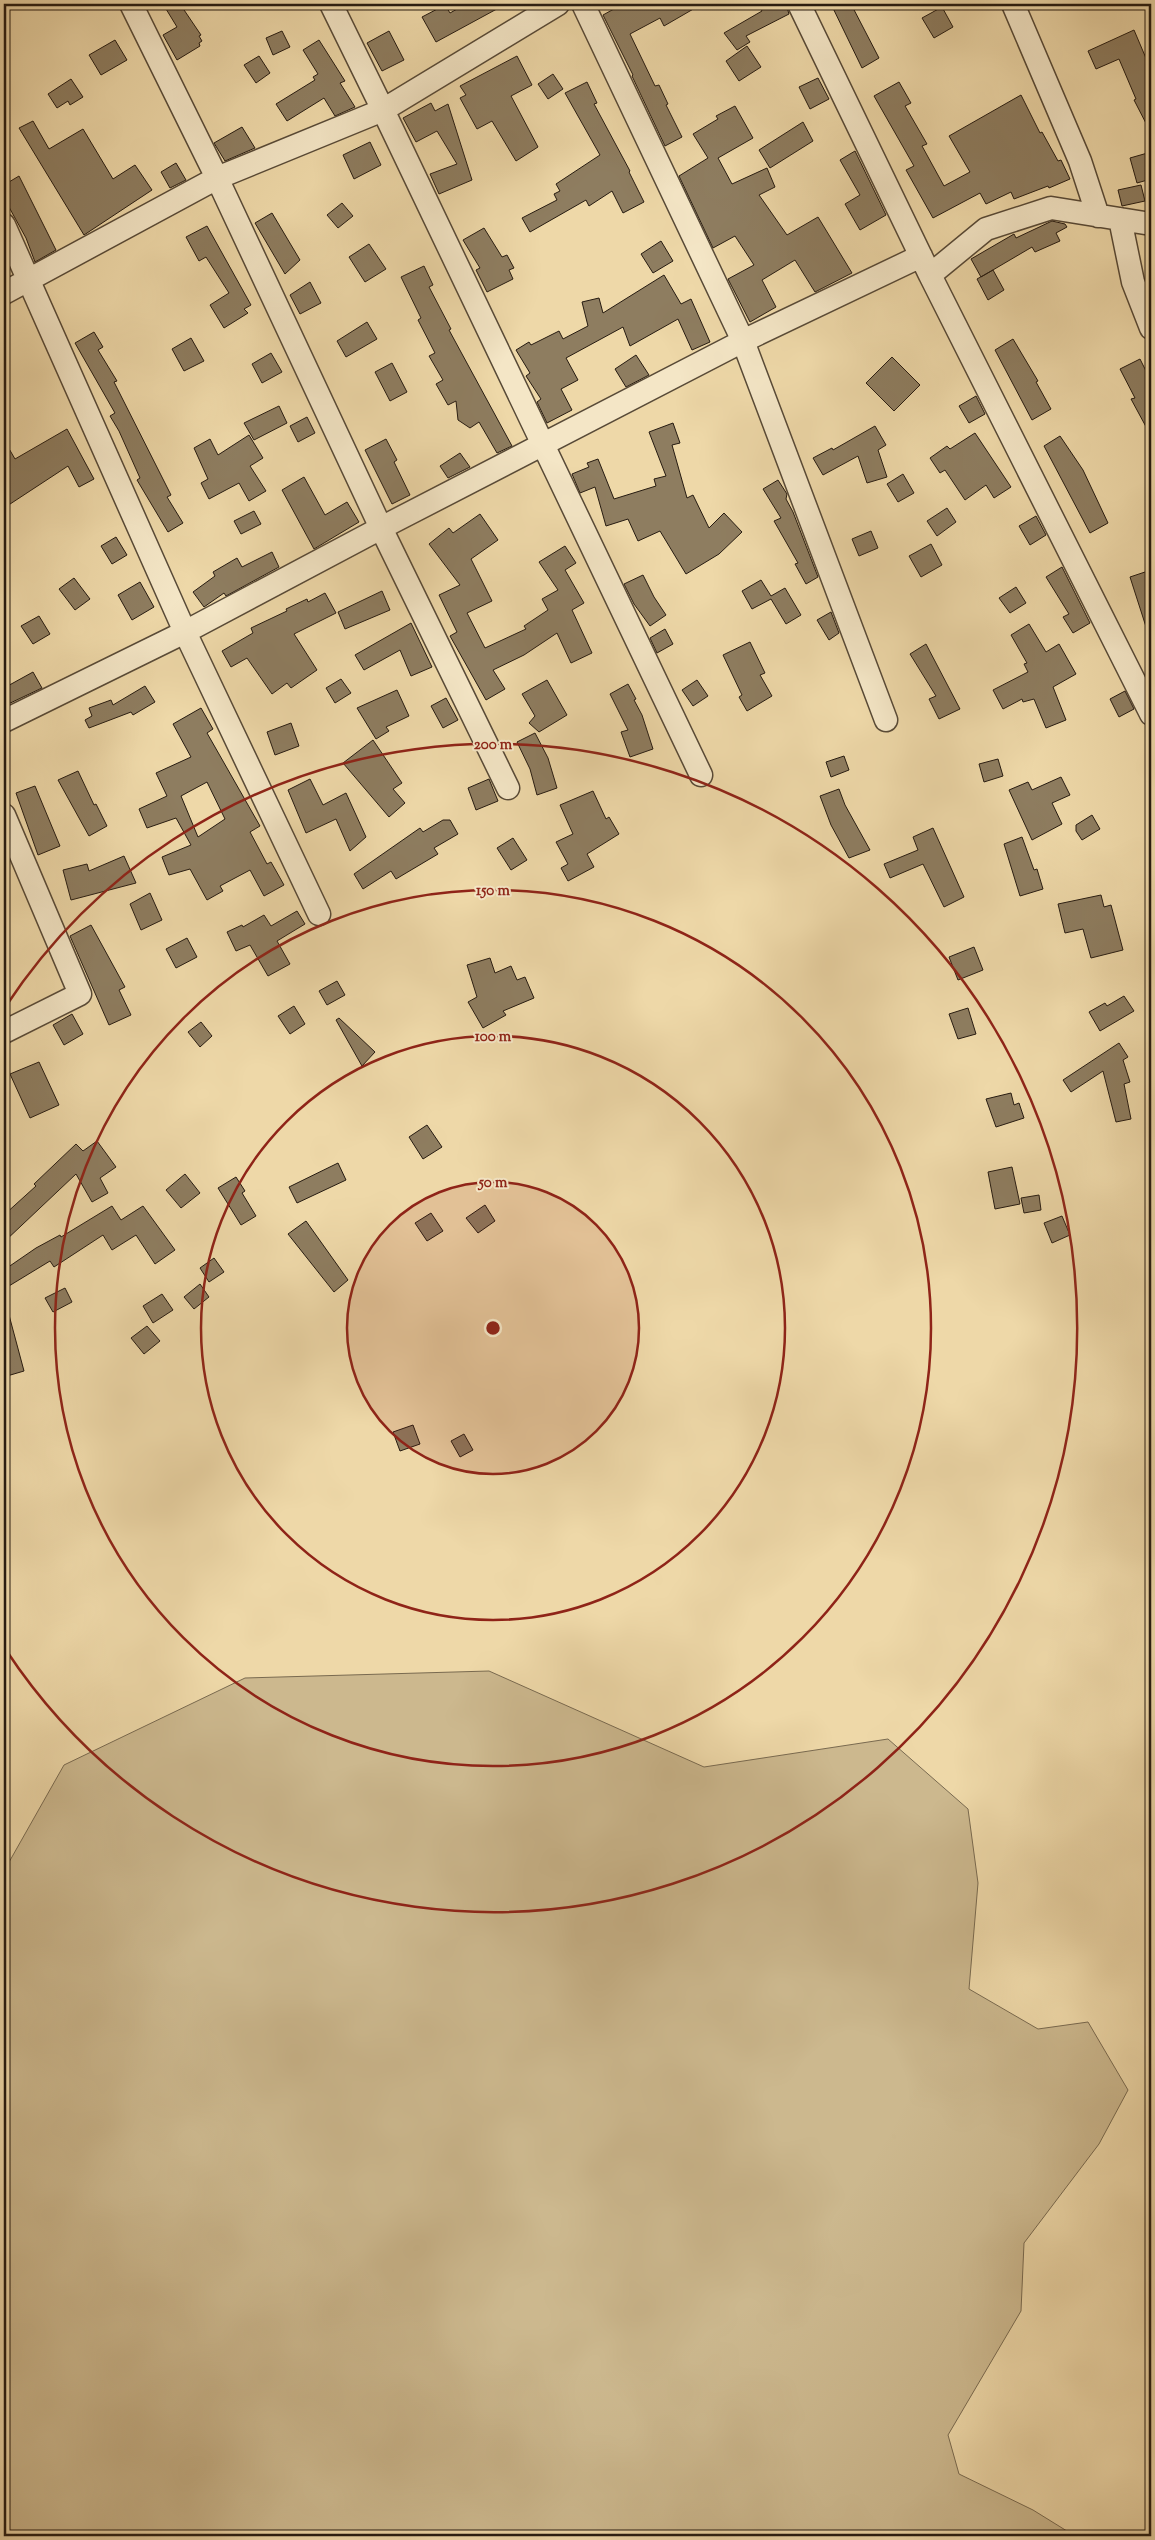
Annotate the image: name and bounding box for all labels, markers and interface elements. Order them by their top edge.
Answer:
text: 200 m [474,735,513,756]
text: 150 m [476,881,510,902]
text: 100 m [475,1027,512,1048]
text: 50 m [478,1173,508,1194]
centre of rings [484,1319,502,1337]

